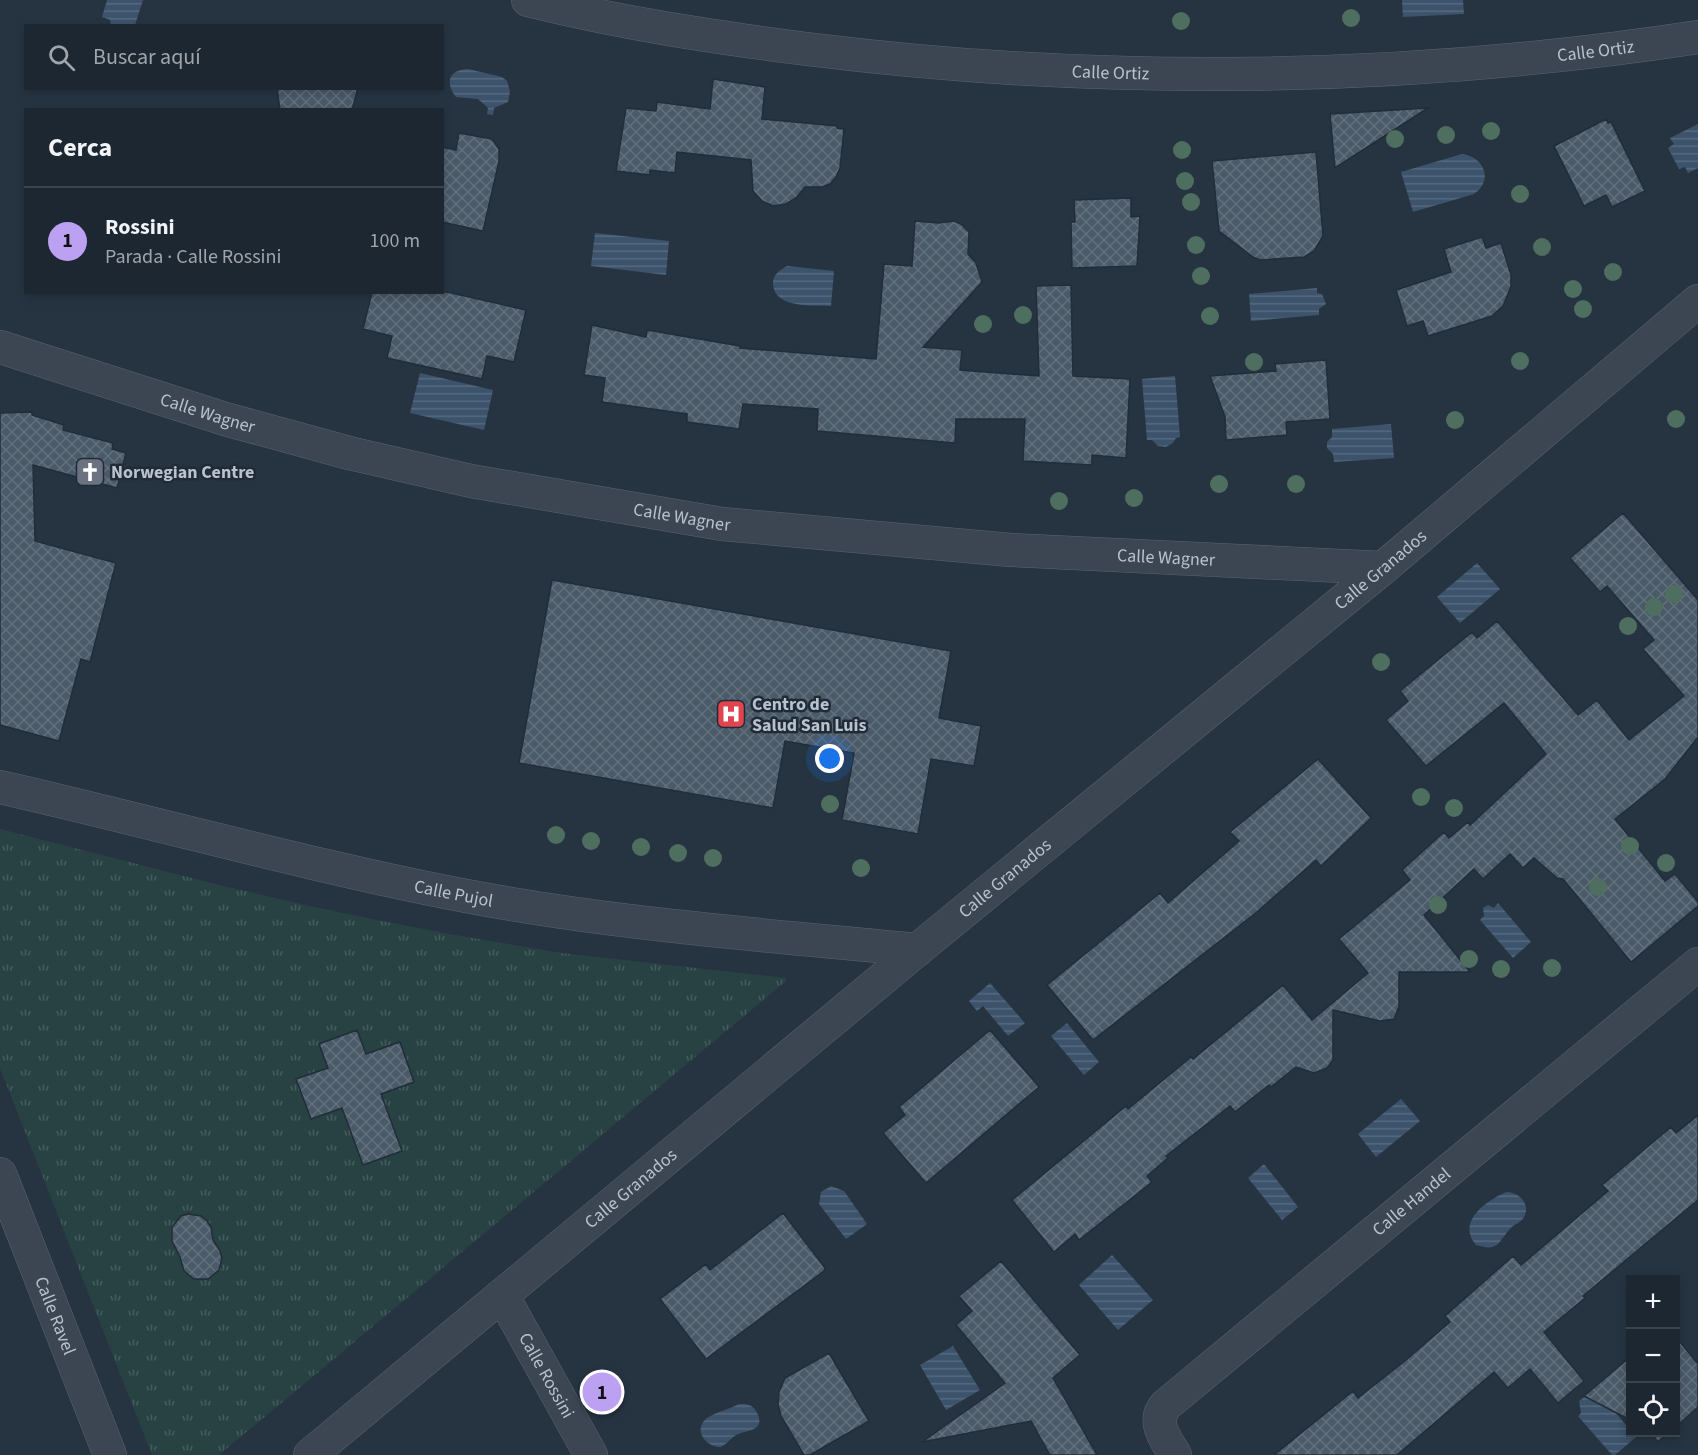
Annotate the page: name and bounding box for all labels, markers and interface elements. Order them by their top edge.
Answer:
search box [24,24,444,90]
street label: Calle Ortiz [1556,34,1636,68]
icon: search [45,41,78,74]
text: Buscar aquí [93,41,201,73]
street label: Calle Ortiz [1071,59,1150,86]
text: Cerca [48,129,112,166]
text: Rossini [105,211,175,243]
text: 1 [62,227,73,255]
text: 100 m [370,227,420,255]
text: Parada · Calle Rossini [105,243,281,271]
street label: Calle Wagner [157,387,259,439]
church icon: Norwegian Centre [74,456,106,488]
place label: Norwegian Centre [111,460,254,485]
street label: Calle Wagner [631,497,732,537]
street label: Calle Granados [1329,524,1432,616]
street label: Calle Wagner [1116,543,1216,572]
place label: Centro de Salud San Luis [752,692,867,738]
hospital icon: Centro de Salud San Luis [715,698,747,730]
your location [815,744,844,773]
street label: Calle Granados [953,833,1056,924]
street label: Calle Pujol [412,873,495,913]
street label: Calle Granados [579,1142,682,1234]
street label: Calle Handel [1367,1162,1456,1242]
street label: Calle Ravel [29,1273,82,1358]
map controls [1626,1275,1680,1437]
button: + [1626,1275,1680,1329]
street label: Calle Rossini [513,1328,581,1423]
button: − [1626,1329,1680,1383]
pin: 1 [582,1370,622,1414]
button: locate [1626,1383,1680,1437]

